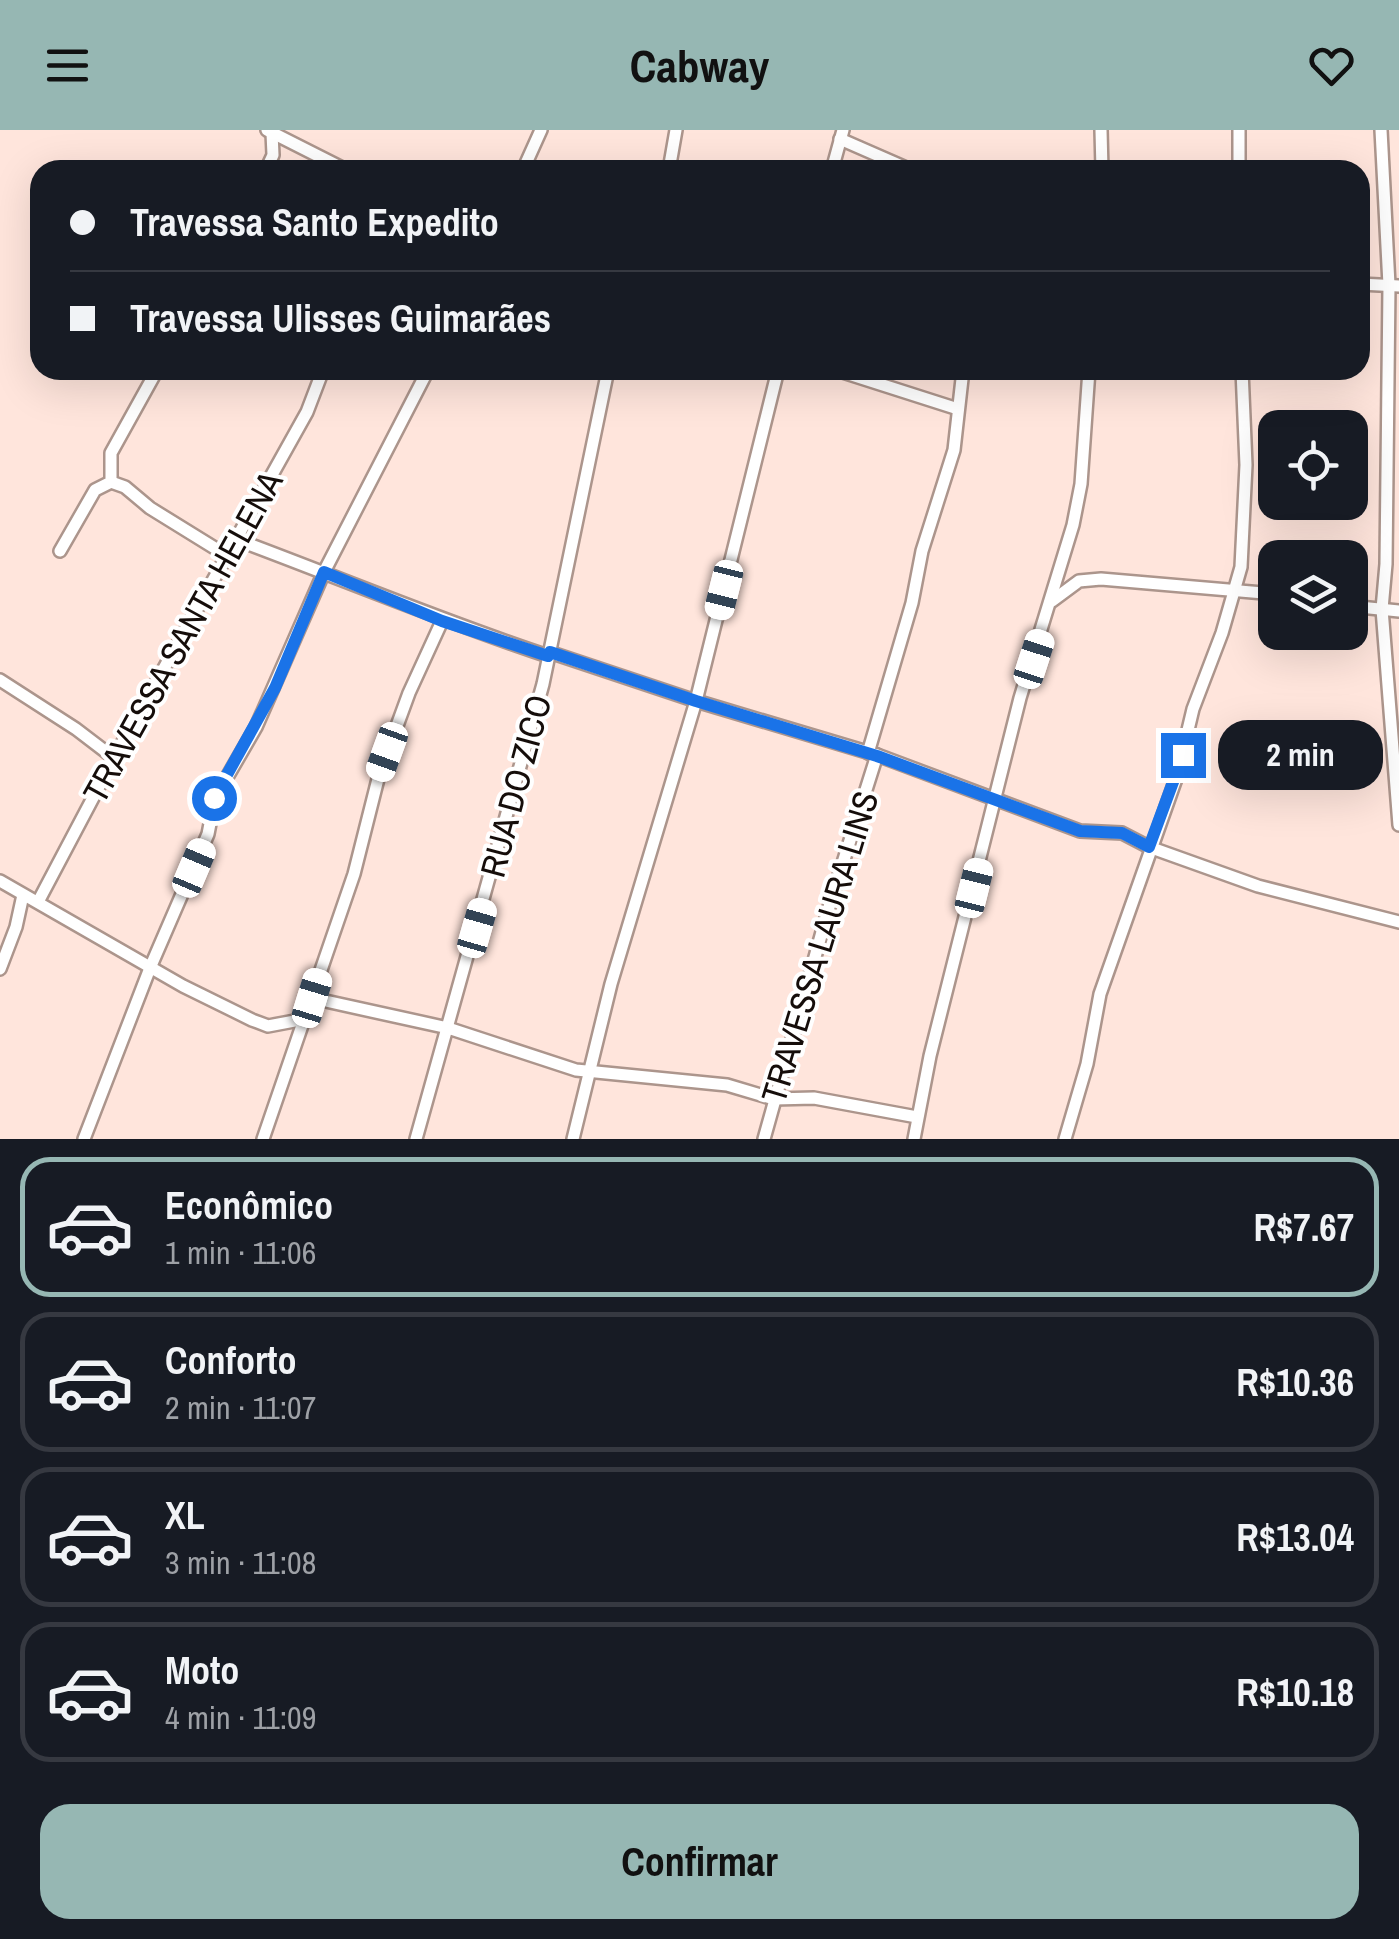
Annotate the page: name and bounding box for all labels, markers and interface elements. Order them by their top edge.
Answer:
text: Cabway [630,35,769,96]
icon: menu [40,38,95,93]
icon: heart [1304,38,1359,93]
text: Travessa Santo Expedito [130,197,499,248]
text: Travessa Ulisses Guimarães [130,293,551,344]
map controls [1258,410,1368,650]
button: locate [1258,410,1368,520]
street label: TRAVESSA SANTA HELENA [72,462,294,811]
button: layers [1258,540,1368,650]
car [702,557,746,623]
car [1010,626,1058,692]
street label: RUA DO ZICO [469,690,562,882]
car [363,719,411,785]
callout: 2 min [1218,720,1383,790]
route end [1161,733,1206,778]
text: 2 min [1266,733,1335,776]
route start [192,776,237,821]
street label: TRAVESSA LAURA LINS [750,785,889,1108]
car [168,835,220,901]
car [952,855,996,921]
car [454,895,500,961]
car [289,965,335,1031]
text: Econômico [165,1180,333,1231]
icon: car [45,1182,135,1272]
text: R$7.67 [1254,1202,1354,1253]
text: 1 min · 11:06 [165,1231,316,1274]
text: Conforto [165,1335,297,1386]
icon: car [45,1337,135,1427]
text: R$10.36 [1236,1357,1354,1408]
text: 2 min · 11:07 [165,1386,316,1429]
text: XL [165,1490,205,1541]
icon: car [45,1492,135,1582]
text: R$13.04 [1236,1512,1354,1563]
text: 3 min · 11:08 [165,1541,316,1584]
text: Moto [165,1645,239,1696]
icon: car [45,1647,135,1737]
text: R$10.18 [1236,1667,1354,1718]
text: 4 min · 11:09 [165,1696,316,1739]
button: Confirmar [40,1804,1359,1919]

